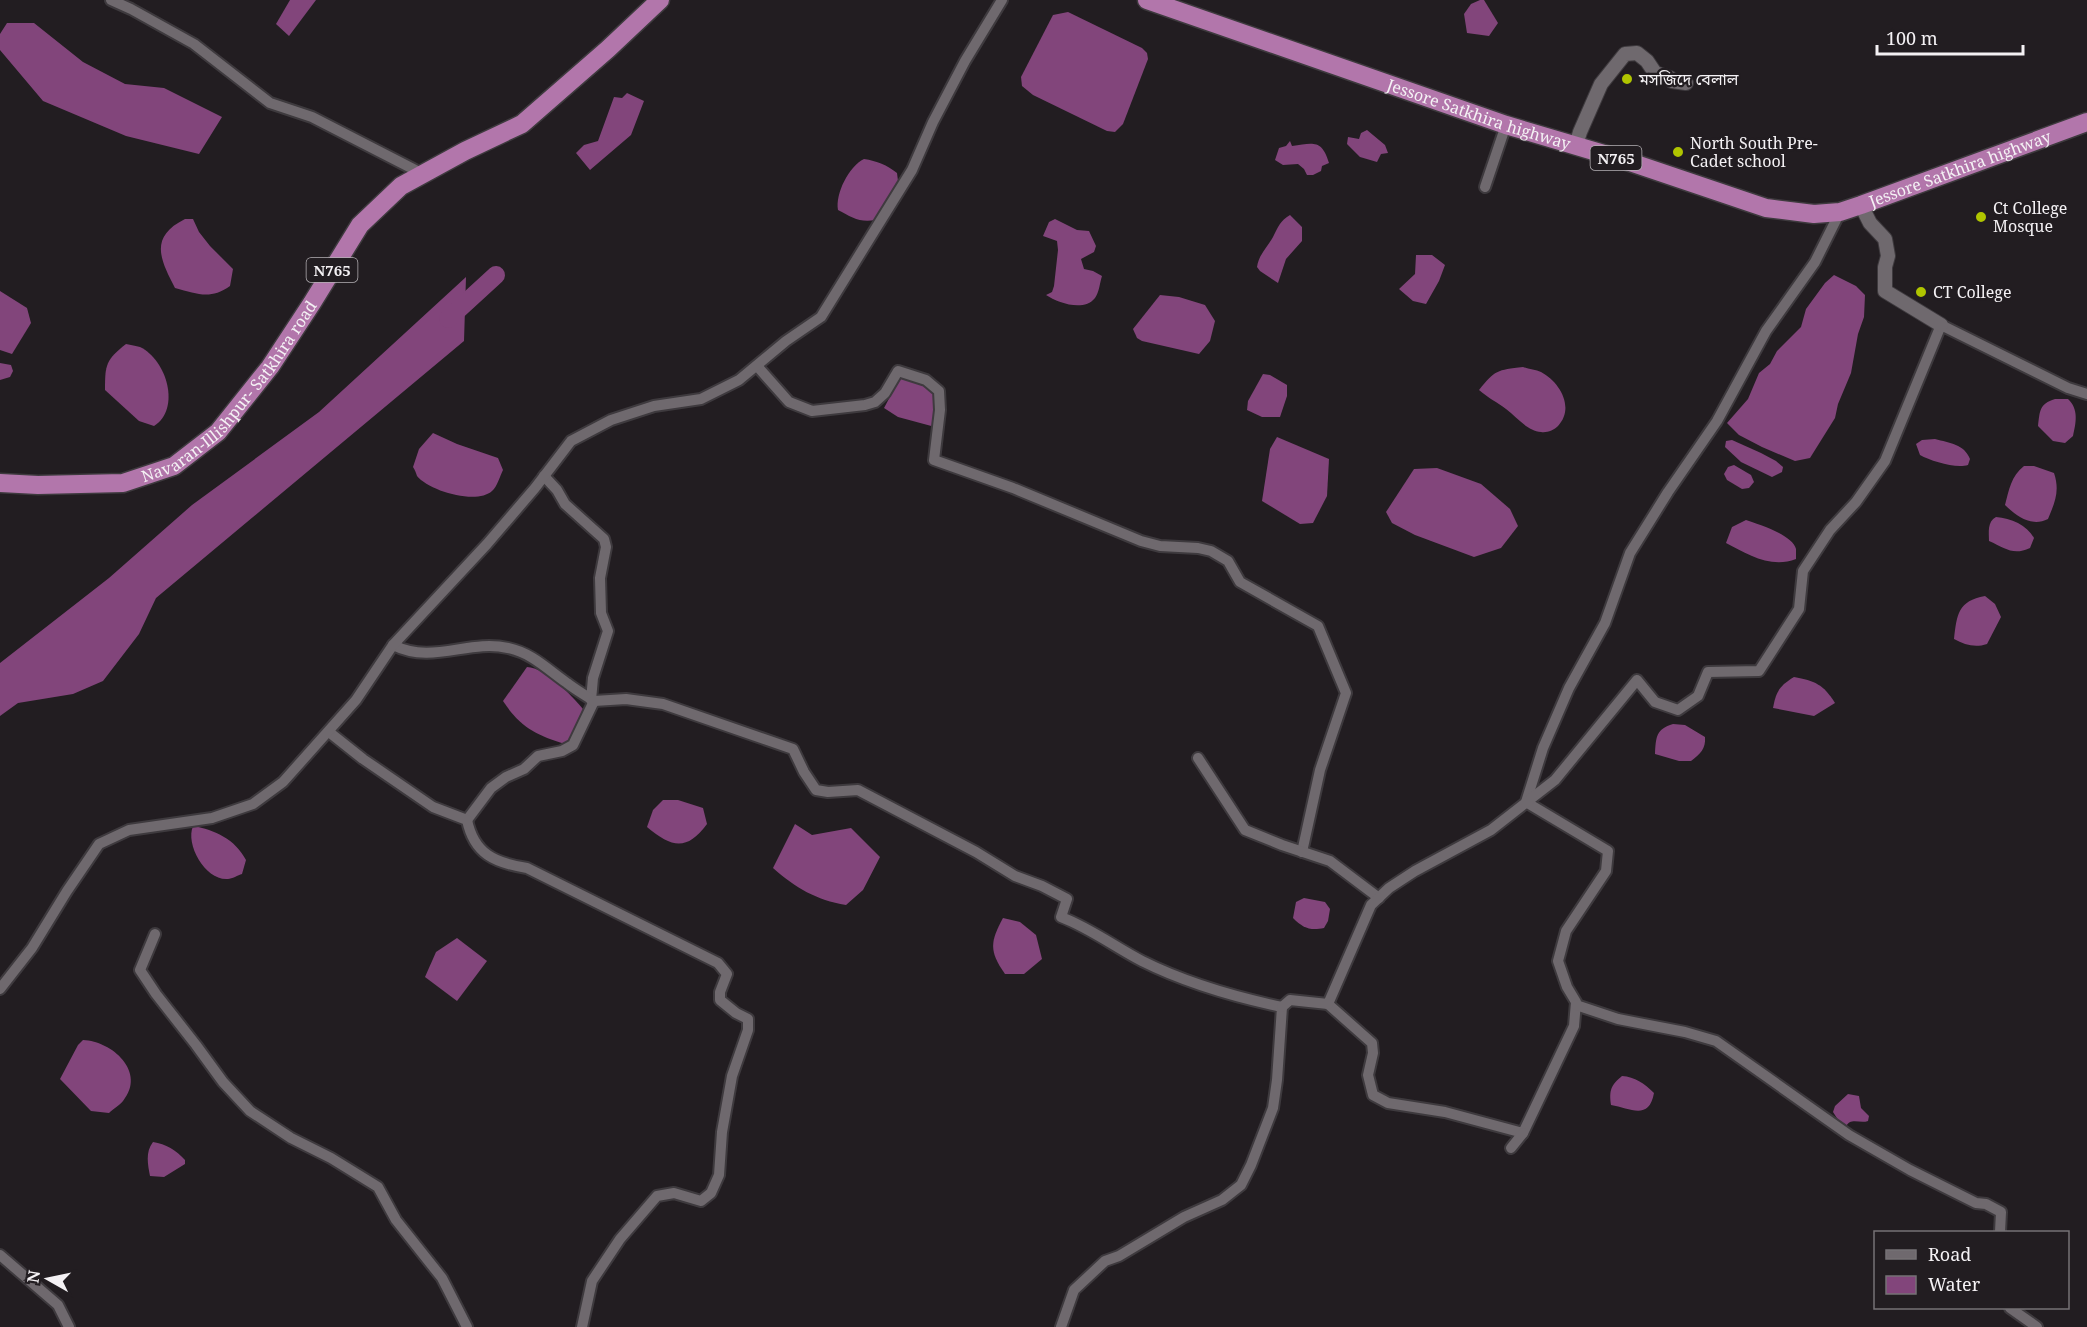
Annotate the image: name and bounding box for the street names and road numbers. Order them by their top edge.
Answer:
street label: Jessore Satkhira highway [1383,73,1574,155]
street label: Jessore Satkhira highway [1865,125,2055,213]
road number: N765 [1590,146,1642,170]
road number: N765 [306,258,358,282]
street label: Navaran-Illishpur- Satkhira road [138,296,322,487]

